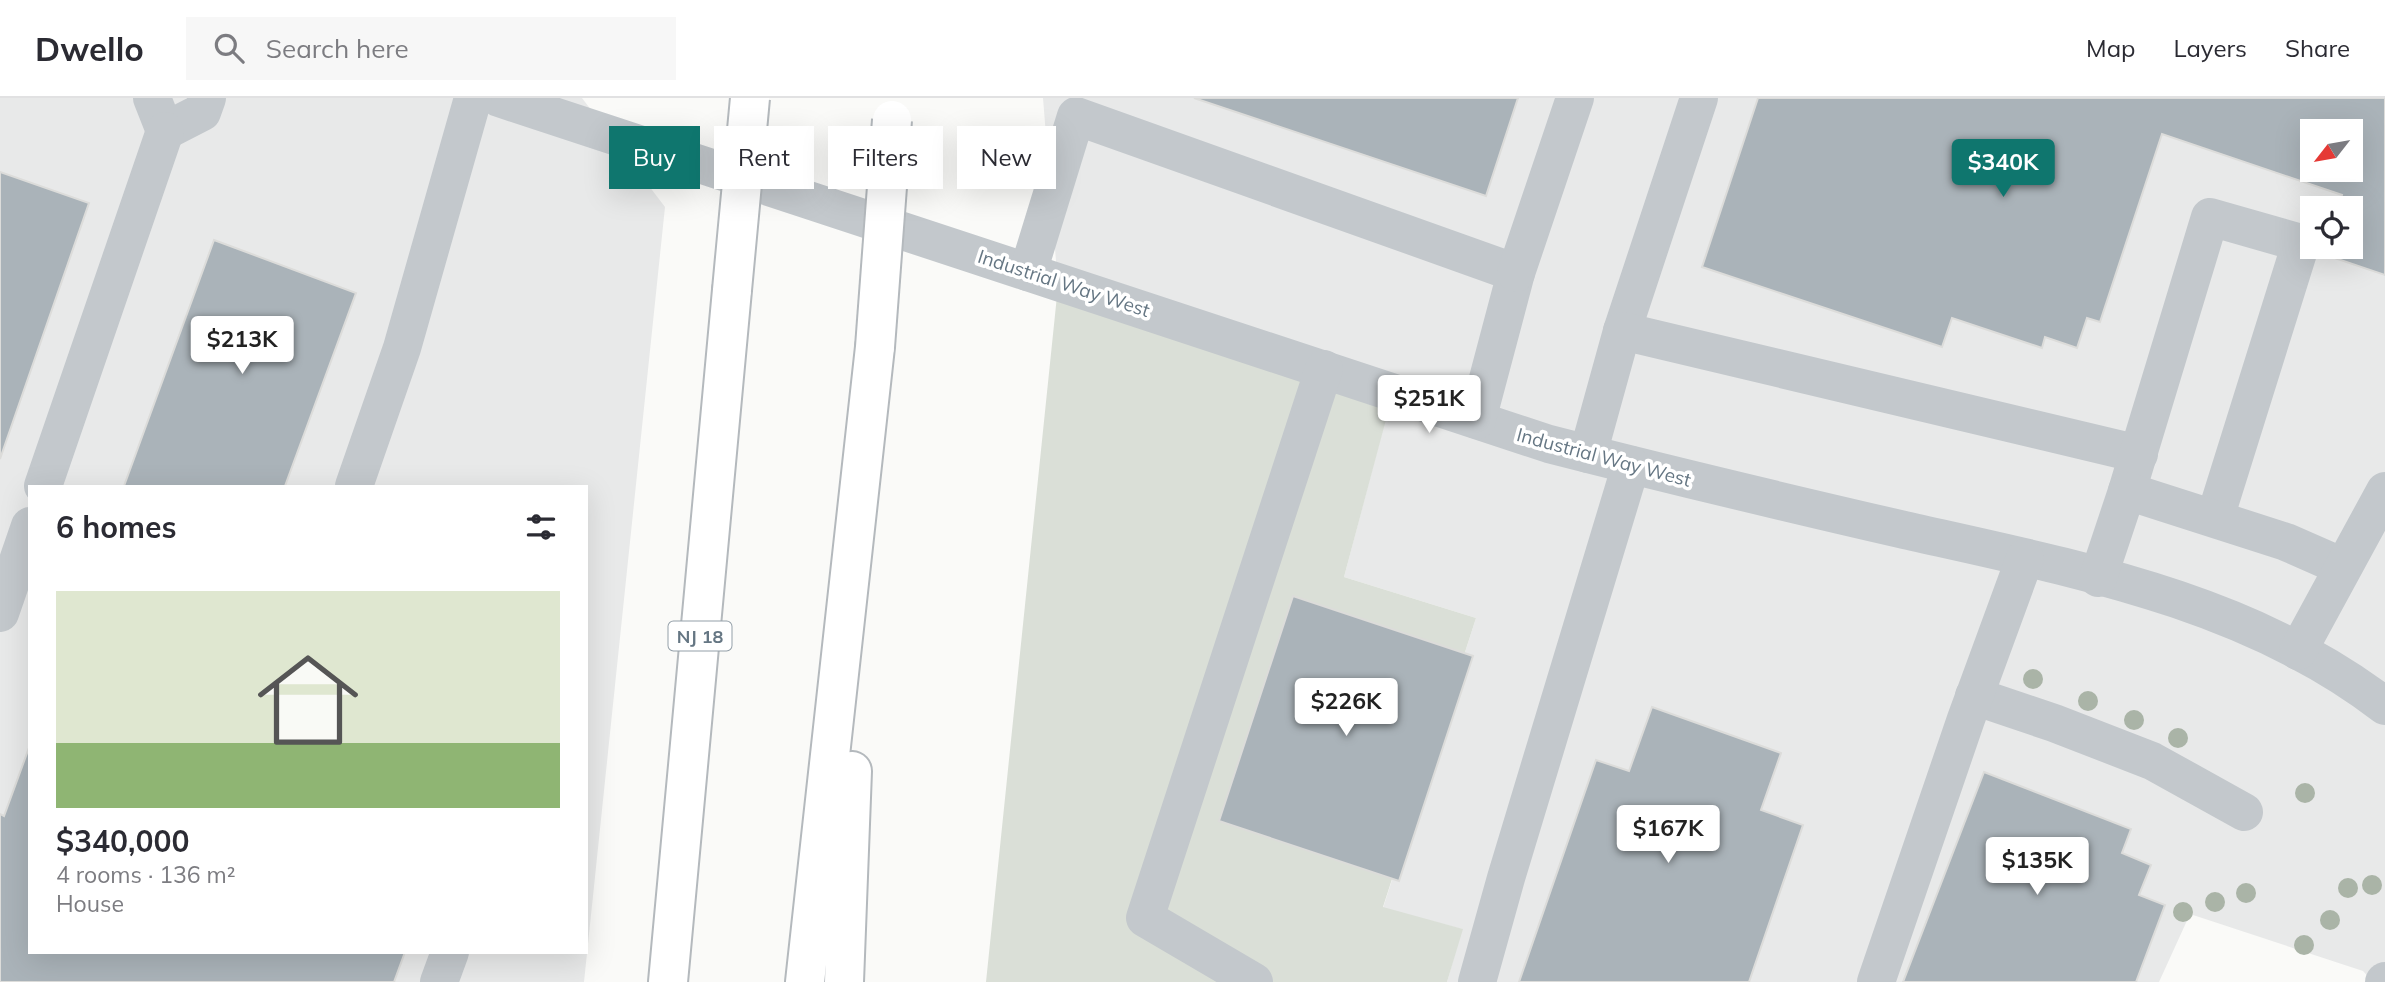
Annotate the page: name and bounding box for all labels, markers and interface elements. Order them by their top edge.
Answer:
search box [186,17,676,80]
text: Dwello [35,28,144,69]
icon: search [210,29,248,67]
text: Search here [266,32,409,65]
text: Map [2086,33,2135,63]
text: Layers [2173,33,2247,63]
text: Share [2285,33,2350,63]
north arrow [2300,119,2362,182]
map controls [2300,119,2363,259]
chip: Buy [609,126,700,189]
chip: Rent [714,126,814,189]
chip: Filters [828,126,943,189]
chip: New [957,126,1056,189]
pin: $340K [1954,140,2052,199]
text: $340K [1968,147,2038,176]
button: locate [2300,196,2363,259]
street label: Industrial Way West [975,244,1153,322]
pin: $213K [193,316,291,376]
text: $213K [207,324,277,353]
pin: $251K [1380,376,1478,435]
text: $251K [1394,383,1464,412]
street label: Industrial Way West [1514,422,1694,492]
text: 6 homes [56,508,177,546]
icon: filters [522,508,560,546]
road number: NJ 18 [668,622,732,650]
icon: home [245,637,371,763]
pin: $226K [1297,678,1395,738]
text: $226K [1311,686,1381,715]
pin: $167K [1619,806,1717,865]
text: $167K [1633,813,1703,842]
text: $340,000 [56,822,189,860]
pin: $135K [1988,838,2086,897]
text: $135K [2002,845,2072,874]
text: 4 rooms · 136 m² [56,860,236,889]
text: House [56,889,124,918]

